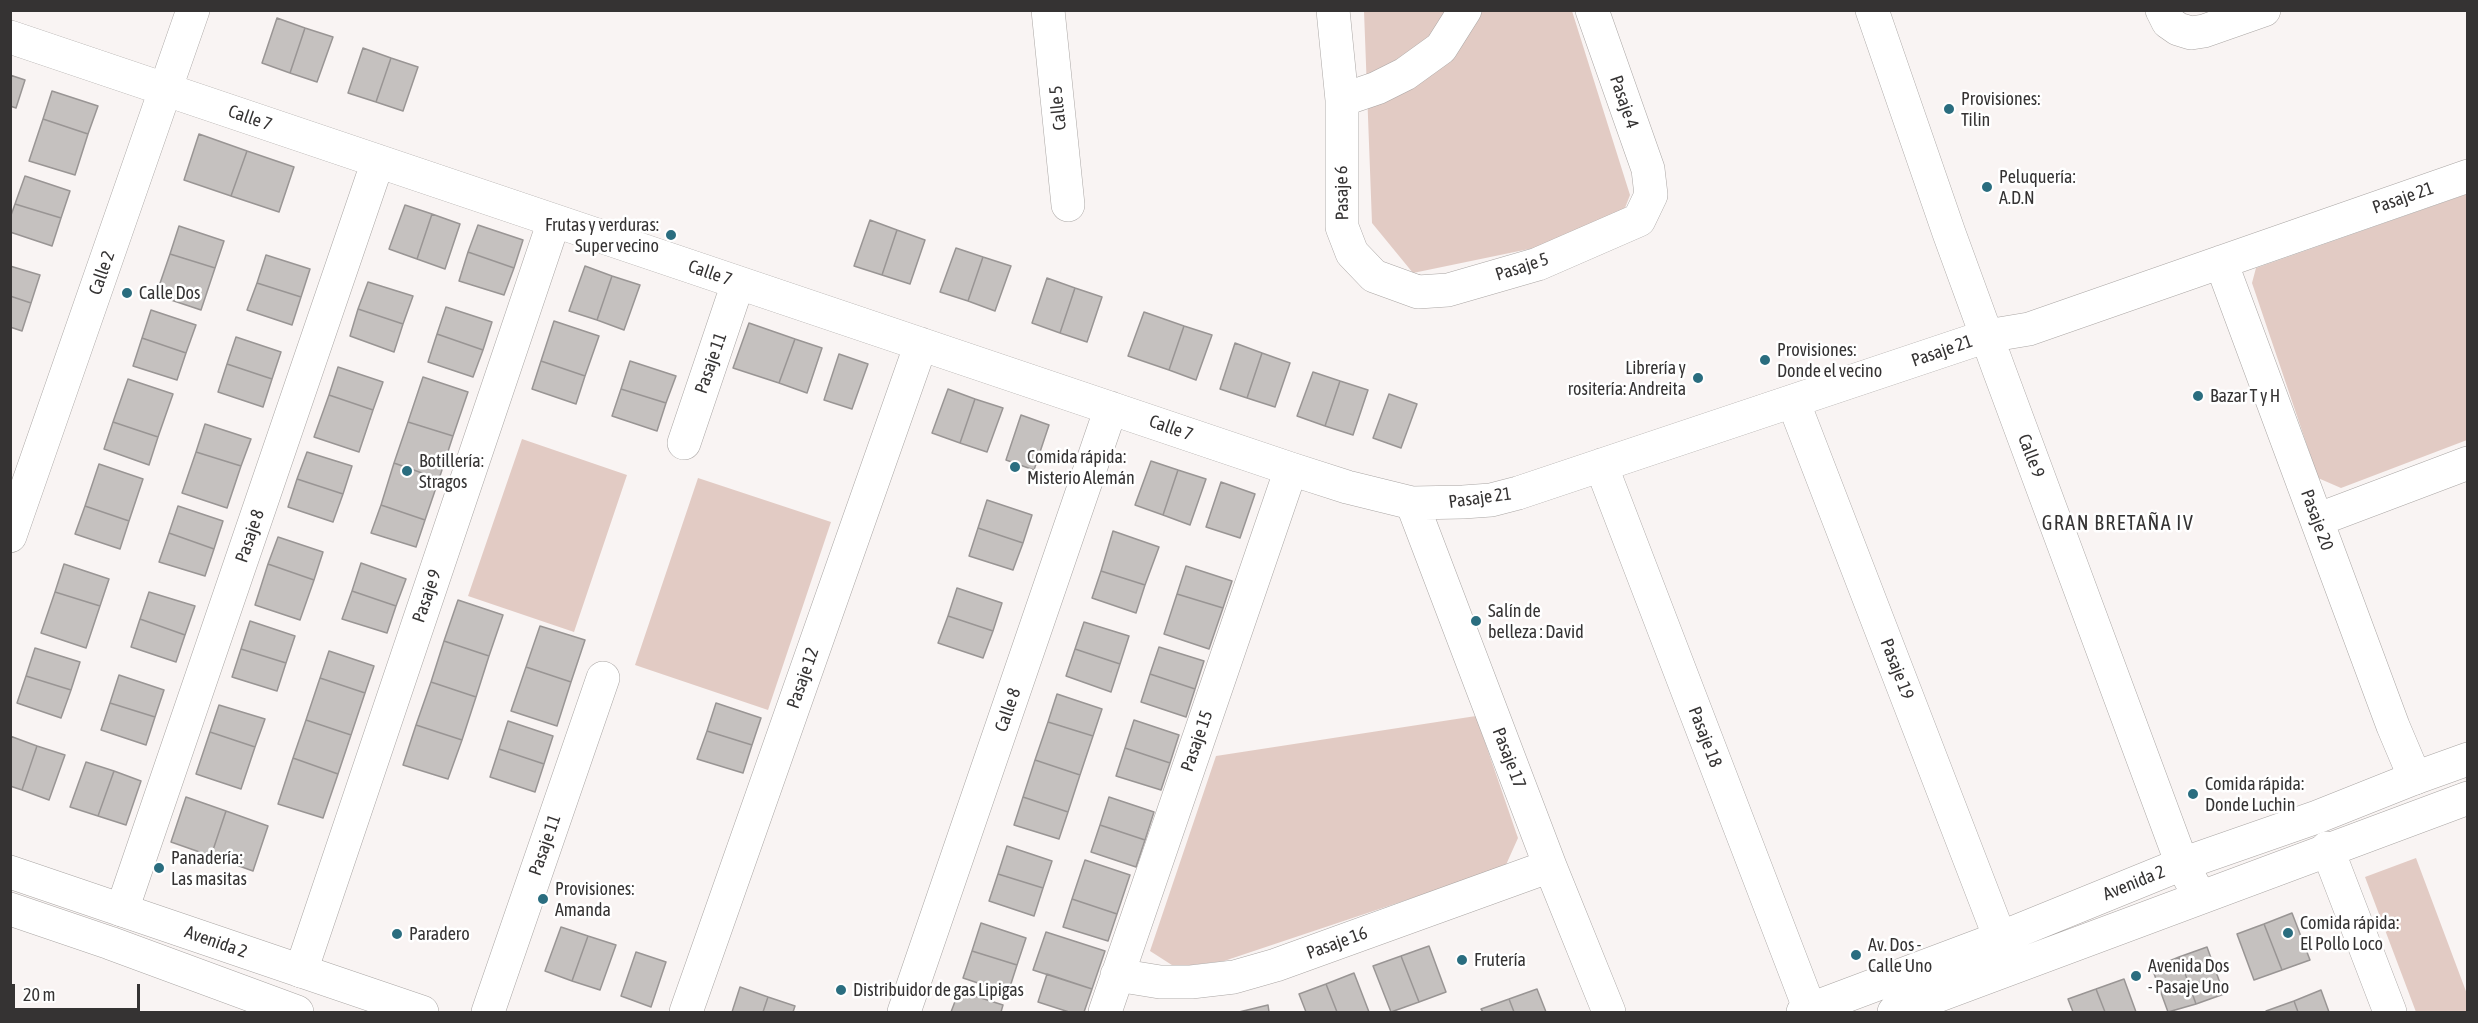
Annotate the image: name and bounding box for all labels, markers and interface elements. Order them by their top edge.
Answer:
street label: Pasaje 4 [1605,73,1643,131]
street label: Calle 5 [1045,85,1071,131]
place label: Provisiones: Tilin [1961,88,2040,130]
street label: Calle 7 [225,100,275,136]
marker: Provisiones: Tilin [1942,102,1956,116]
street label: Pasaje 6 [1331,165,1353,221]
place label: Peluquería: A.D.N [1999,166,2076,208]
street label: Pasaje 21 [2370,177,2436,219]
marker: Peluquería: A.D.N [1980,180,1994,194]
place label: Frutas y verduras: Super vecino [545,214,659,256]
marker: Frutas y verduras: Super vecino [664,228,678,242]
street label: Calle 2 [84,248,120,298]
street label: Pasaje 5 [1493,248,1551,286]
street label: Calle 7 [685,255,735,291]
place label: Calle Dos [139,282,200,304]
marker: Calle Dos [120,286,134,300]
street label: Pasaje 11 [690,330,732,396]
street label: Pasaje 21 [1909,330,1975,372]
place label: Provisiones: Donde el vecino [1777,339,1882,382]
marker: Provisiones: Donde el vecino [1758,353,1772,367]
place label: Librería y rositería: Andreita [1568,357,1686,400]
marker: Librería y rositería: Andreita [1691,371,1705,385]
place label: Bazar T y H [2210,385,2280,407]
marker: Bazar T y H [2191,389,2205,403]
street label: Calle 7 [1146,410,1196,446]
street label: Calle 9 [2013,431,2049,481]
place label: Comida rápida: Misterio Alemán [1027,446,1135,488]
place label: Botillería: Stragos [419,450,484,492]
marker: Comida rápida: Misterio Alemán [1008,460,1022,474]
marker: Botillería: Stragos [400,464,414,478]
street label: Pasaje 21 [1447,483,1513,513]
street label: Pasaje 20 [2296,487,2338,553]
street label: Pasaje 8 [231,507,269,565]
district label: GRAN BRETAÑA IV [2042,512,2194,536]
street label: Pasaje 9 [408,567,446,625]
place label: Salín de belleza : David [1488,600,1584,642]
marker: Salín de belleza : David [1469,614,1483,628]
street label: Pasaje 19 [1876,636,1918,702]
street label: Pasaje 12 [782,645,824,711]
street label: Calle 8 [990,685,1026,735]
street label: Pasaje 18 [1684,704,1726,770]
street label: Pasaje 15 [1176,708,1218,774]
street label: Pasaje 17 [1488,725,1530,791]
place label: Comida rápida: Donde Luchin [2205,773,2304,816]
marker: Comida rápida: Donde Luchin [2186,787,2200,801]
street label: Pasaje 11 [524,812,566,878]
place label: Panadería: Las masitas [171,847,247,890]
marker: Panadería: Las masitas [152,861,166,875]
street label: Avenida 2 [2100,861,2168,905]
place label: Provisiones: Amanda [555,878,634,920]
marker: Provisiones: Amanda [536,892,550,906]
place label: Comida rápida: El Pollo Loco [2300,912,2399,954]
street label: Avenida 2 [182,921,250,963]
street label: Pasaje 16 [1304,922,1370,964]
place label: Paradero [409,923,470,945]
marker: Comida rápida: El Pollo Loco [2281,926,2295,940]
marker: Paradero [390,927,404,941]
place label: Av. Dos - Calle Uno [1868,934,1932,976]
marker: Av. Dos - Calle Uno [1849,948,1863,962]
place label: Frutería [1474,949,1526,971]
marker: Frutería [1455,953,1469,967]
place label: Avenida Dos - Pasaje Uno [2148,955,2229,998]
marker: Avenida Dos - Pasaje Uno [2129,969,2143,983]
scale bar [15,972,142,1010]
place label: Distribuidor de gas Lipigas [853,979,1024,1001]
marker: Distribuidor de gas Lipigas [834,983,848,997]
text: 20 m [23,984,55,1005]

